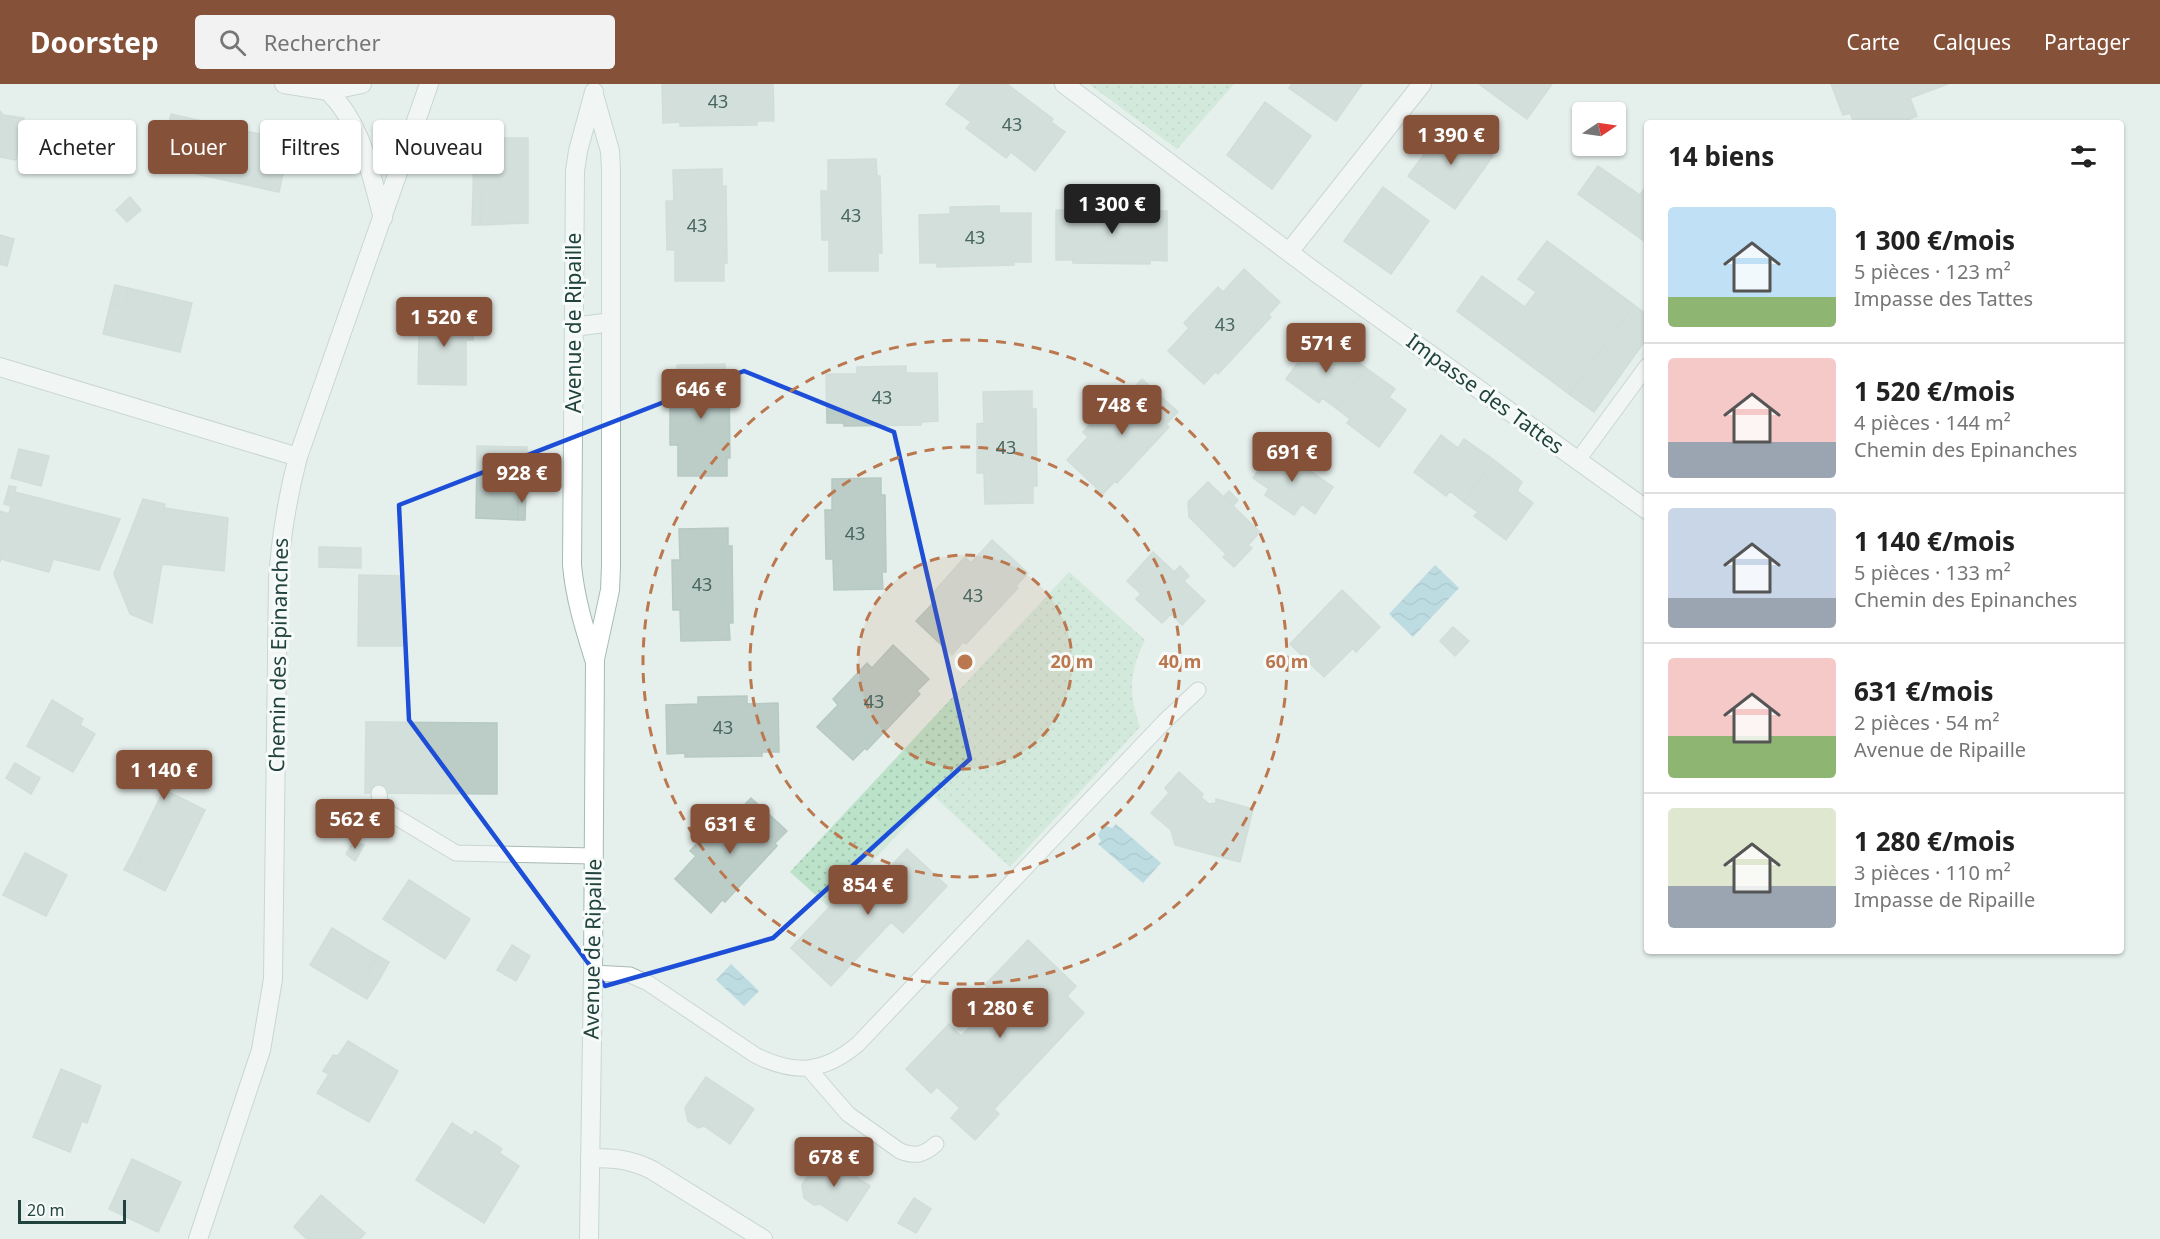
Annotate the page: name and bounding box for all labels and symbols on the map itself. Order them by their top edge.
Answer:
house number: 43 [708,89,728,113]
north arrow [1572,102,1626,156]
house number: 43 [1002,112,1022,136]
pin: 1 390 € [1396,115,1506,166]
pin: 1 300 € [1057,184,1167,235]
house number: 43 [841,203,861,227]
house number: 43 [687,213,707,237]
house number: 43 [965,225,985,249]
street label: Avenue de Ripaille [559,233,587,413]
pin: 1 520 € [389,297,499,348]
house number: 43 [1215,312,1235,336]
pin: 571 € [1284,323,1368,374]
street label: Impasse des Tattes [1401,327,1570,460]
pin: 646 € [659,369,743,420]
house number: 43 [872,385,892,409]
pin: 748 € [1080,385,1164,436]
pin: 691 € [1250,432,1334,483]
house number: 43 [996,435,1016,459]
pin: 928 € [480,453,564,504]
house number: 43 [845,521,865,545]
street label: Chemin des Epinanches [262,537,294,772]
house number: 43 [692,572,712,596]
house number: 43 [963,583,983,607]
text: 20 m [1051,649,1093,673]
text: 40 m [1159,649,1201,673]
text: 60 m [1266,649,1308,673]
centre of rings [955,652,975,672]
house number: 43 [864,689,884,713]
house number: 43 [713,715,733,739]
pin: 1 140 € [109,750,219,801]
pin: 562 € [313,799,397,850]
pin: 631 € [688,804,772,855]
street label: Avenue de Ripaille [576,858,608,1040]
pin: 854 € [826,865,910,916]
pin: 1 280 € [945,988,1055,1039]
pin: 678 € [792,1137,876,1188]
scale bar [18,1197,126,1224]

